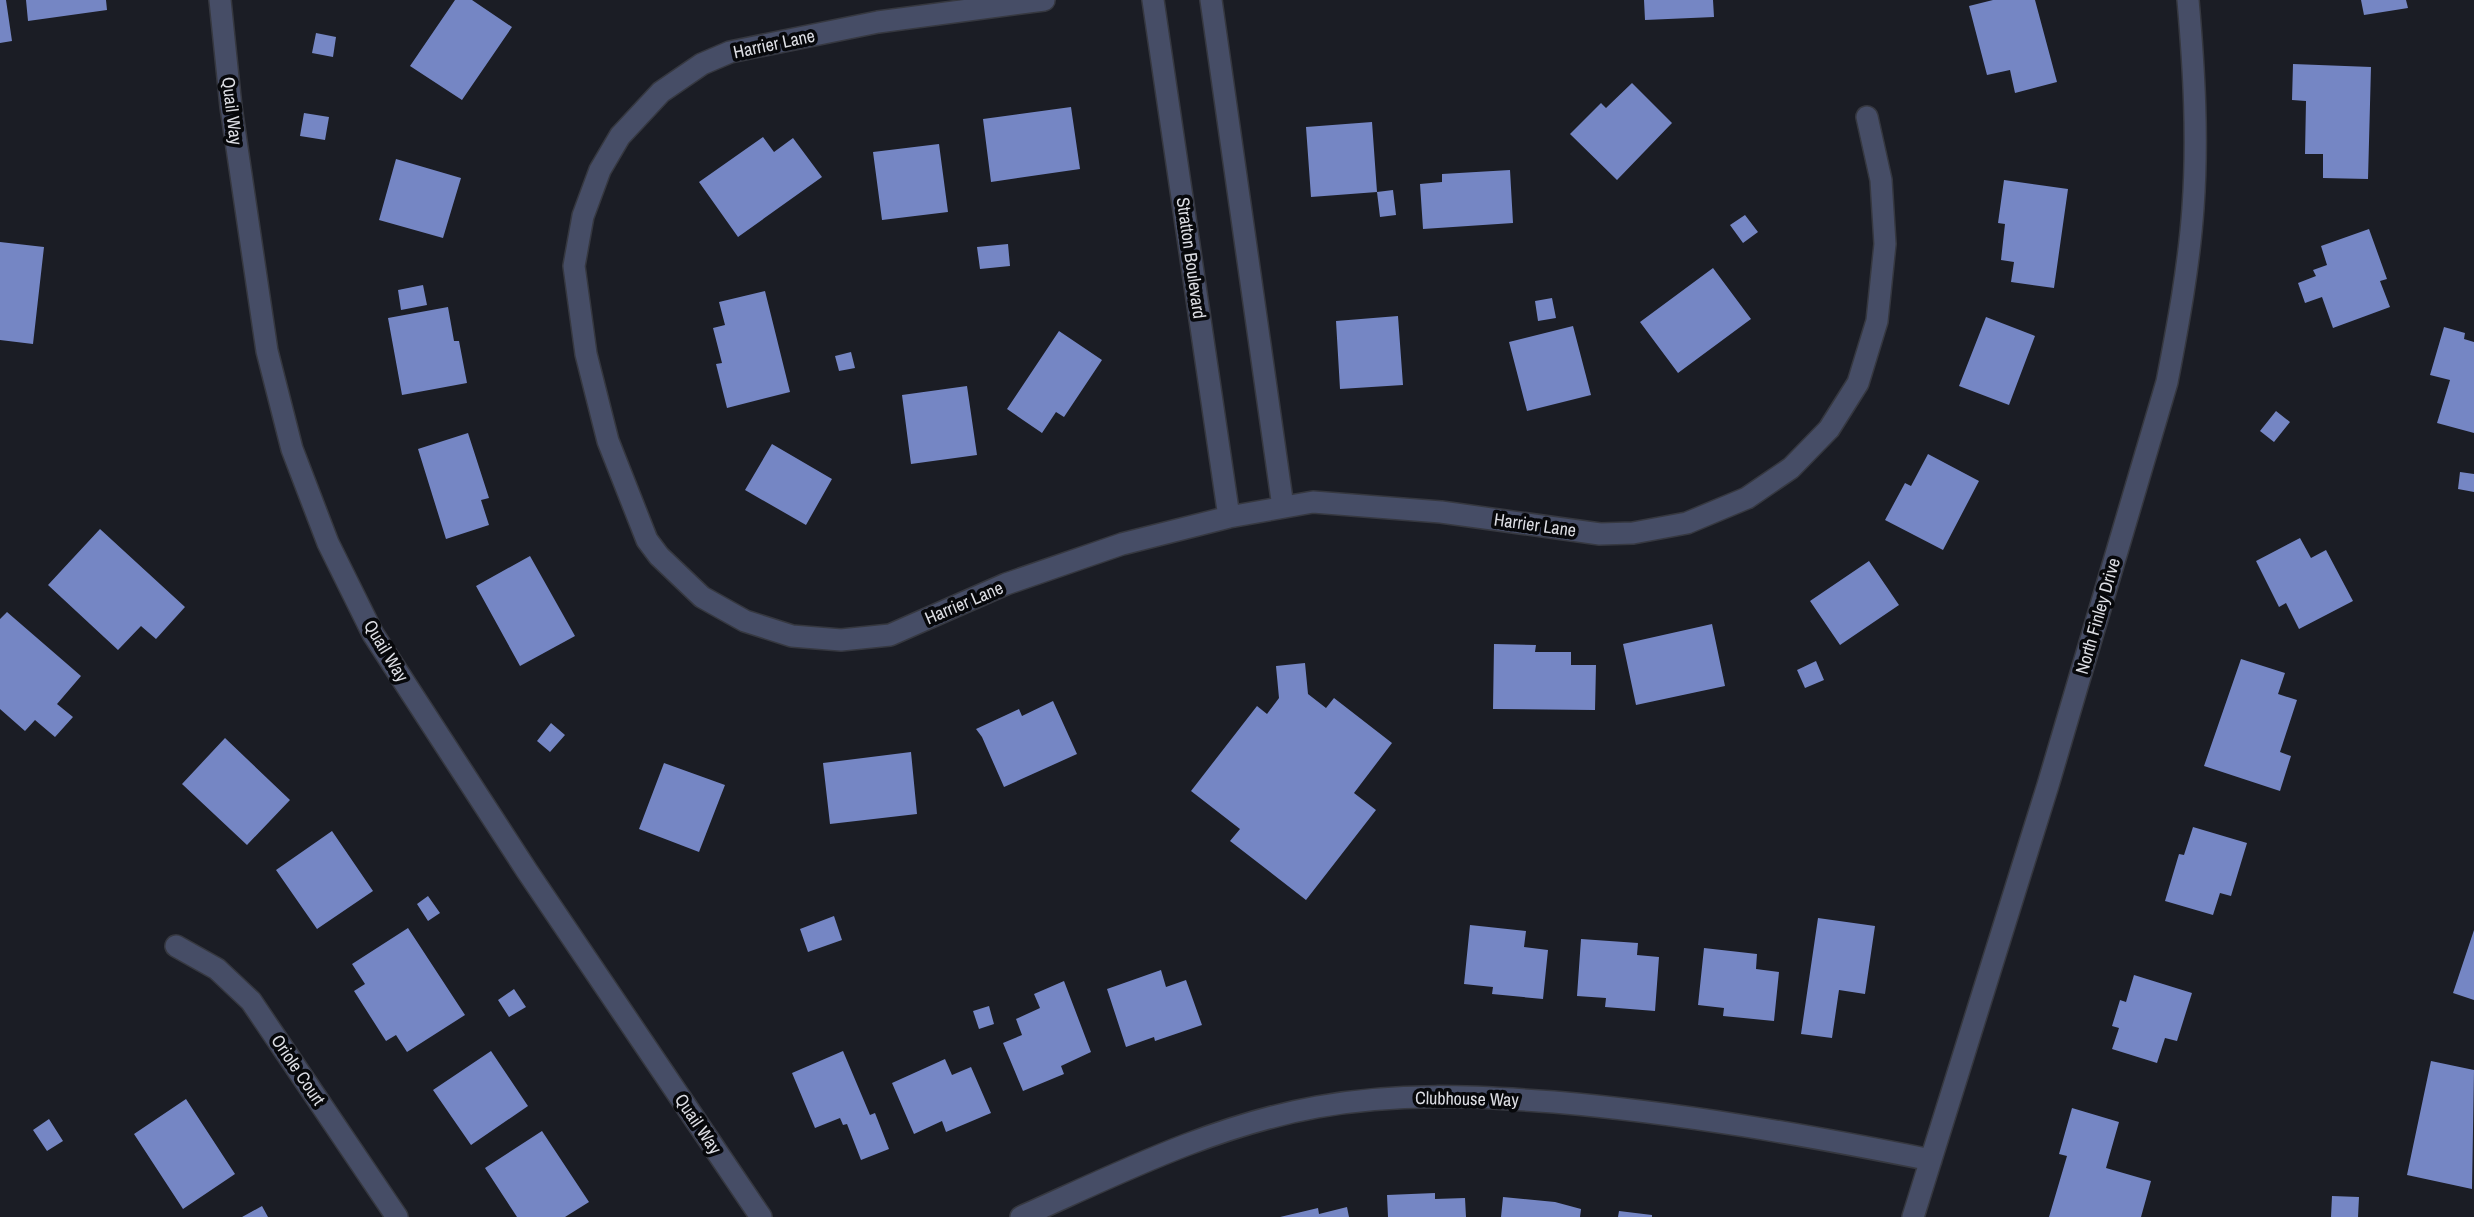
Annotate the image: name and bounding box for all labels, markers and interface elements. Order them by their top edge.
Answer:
street label: Harrier Lane [731,23,817,64]
street label: Quail Way [216,75,249,147]
street label: Stratton Boulevard [1171,196,1212,320]
street label: Harrier Lane [1492,506,1578,543]
street label: North Finley Drive [2069,555,2126,677]
street label: Harrier Lane [921,575,1007,630]
street label: Quail Way [358,615,415,687]
street label: Oriole Court [266,1029,331,1110]
street label: Clubhouse Way [1415,1085,1520,1112]
street label: Quail Way [669,1088,728,1160]

